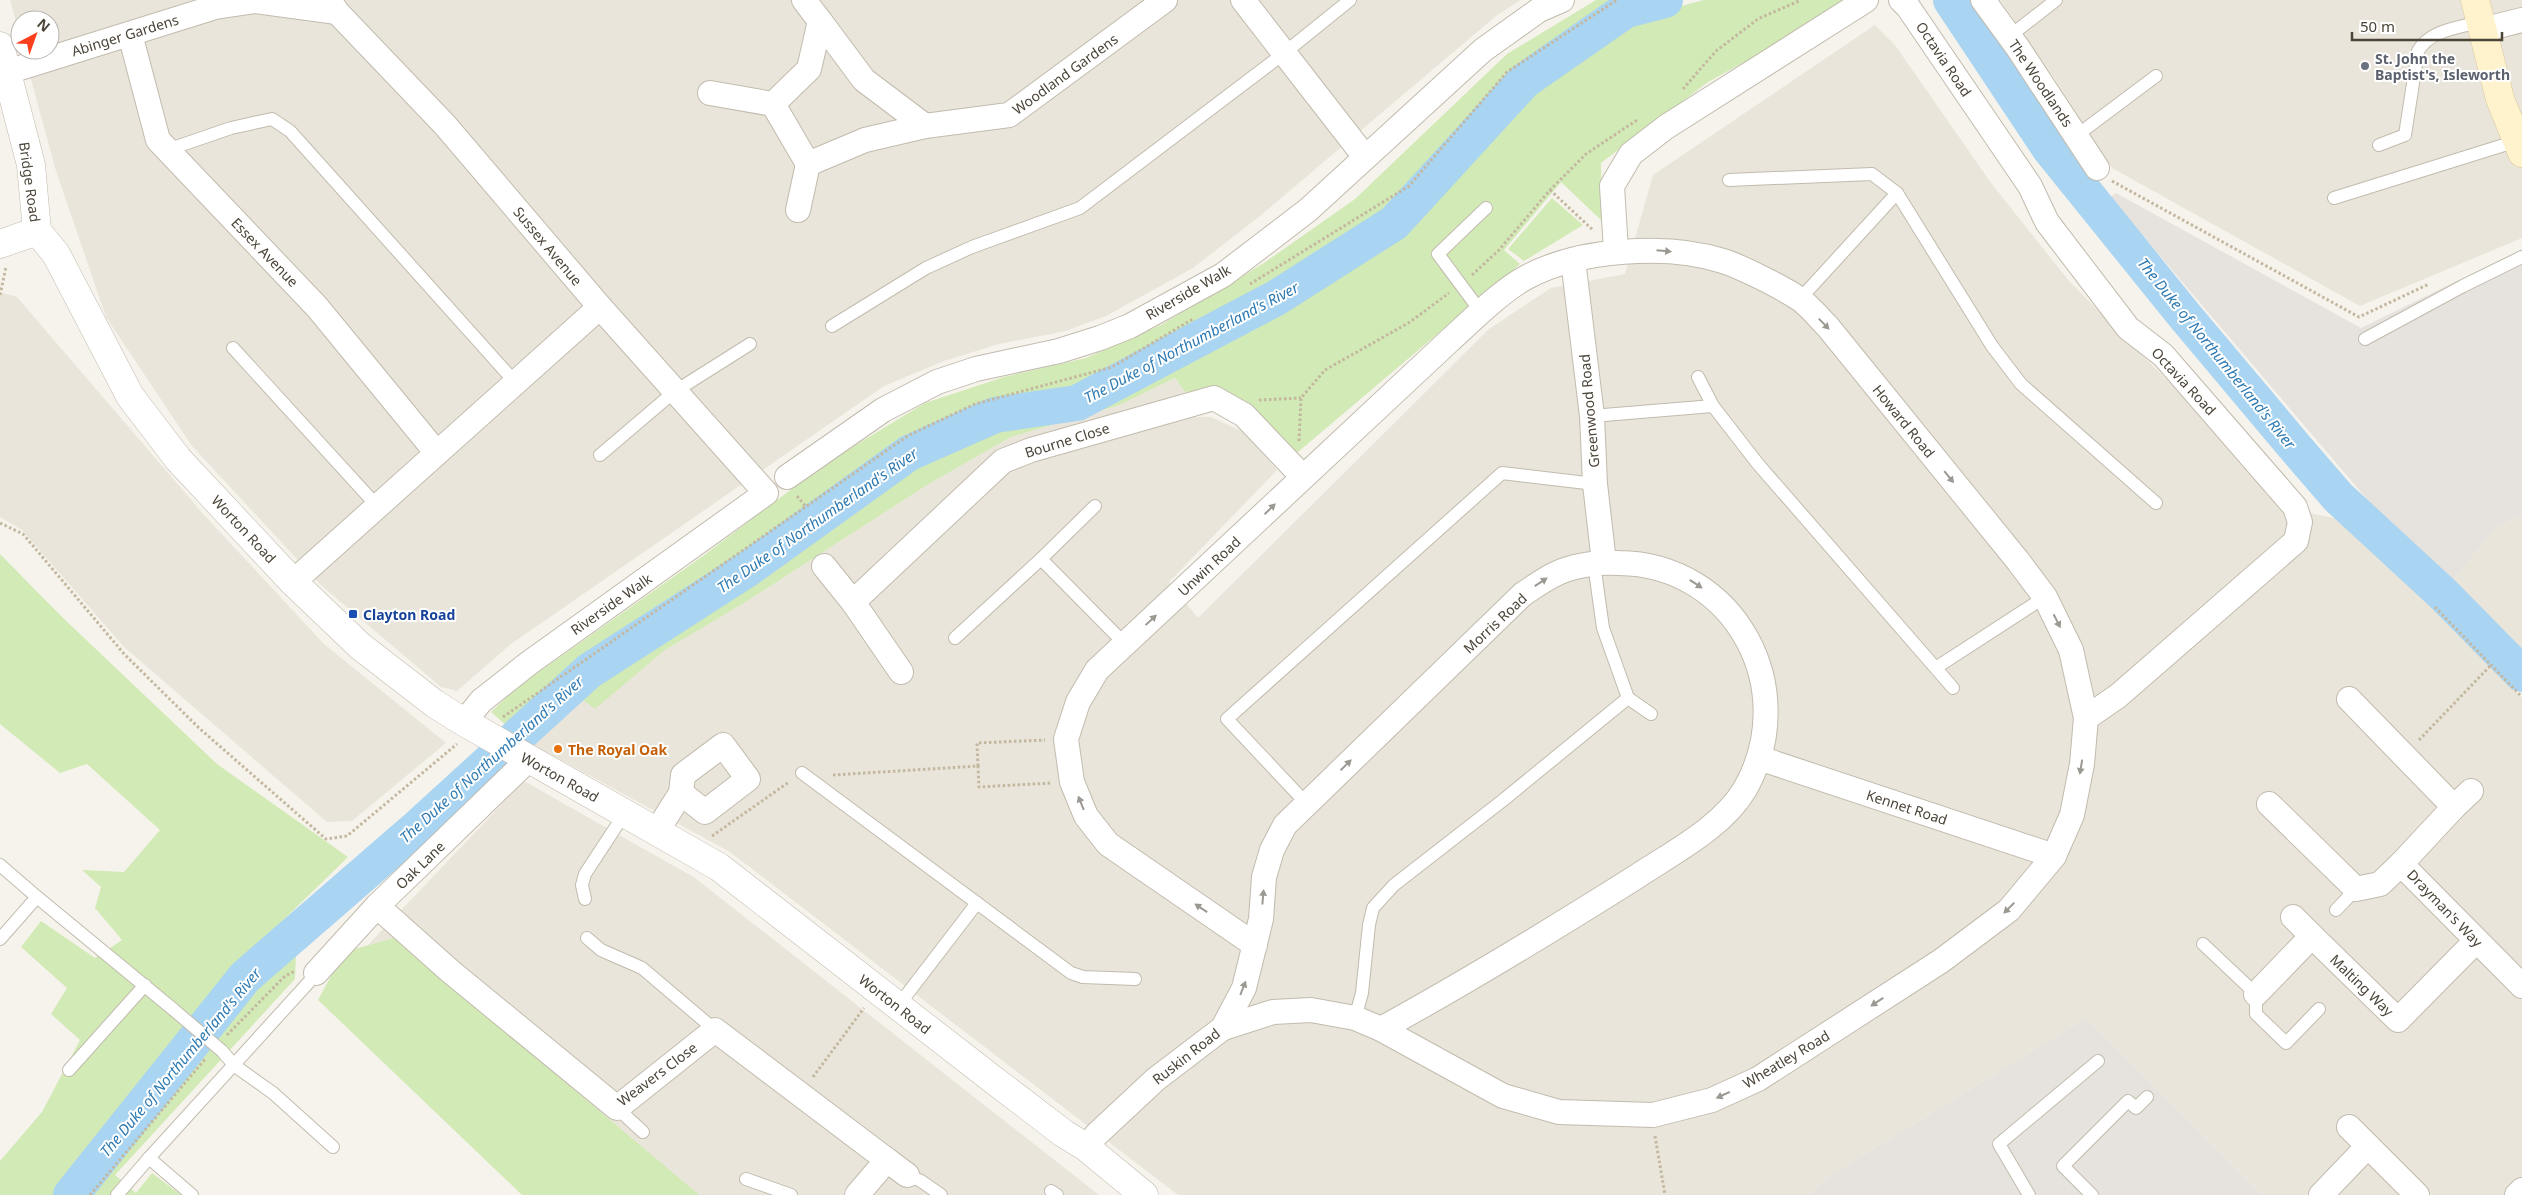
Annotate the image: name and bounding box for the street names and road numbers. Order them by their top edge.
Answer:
street label: Abinger Gardens [69,10,181,60]
street label: Octavia Road [1912,18,1976,100]
street label: Woodland Gardens [1008,29,1122,119]
street label: The Woodlands [2005,36,2077,131]
street label: Bridge Road [15,141,45,223]
street label: Sussex Avenue [509,203,587,290]
street label: Essex Avenue [227,213,303,291]
street label: Riverside Walk [1142,260,1234,324]
street label: Octavia Road [2148,343,2220,419]
street label: Greenwood Road [1575,353,1603,469]
street label: Howard Road [1869,381,1939,461]
street label: Bourne Close [1022,418,1112,462]
street label: Worton Road [208,491,280,567]
street label: Unwin Road [1173,532,1245,600]
street label: Riverside Walk [567,569,656,639]
street label: Morris Road [1459,589,1531,657]
street label: Worton Road [518,748,602,806]
street label: Kennet Road [1864,785,1950,829]
street label: Oak Lane [391,837,449,893]
street label: Drayman's Way [2403,865,2488,952]
street label: Malting Way [2326,950,2399,1021]
street label: Worton Road [855,970,935,1038]
street label: Ruskin Road [1148,1024,1224,1088]
street label: Wheatley Road [1739,1026,1833,1092]
street label: Weavers Close [613,1038,701,1110]

